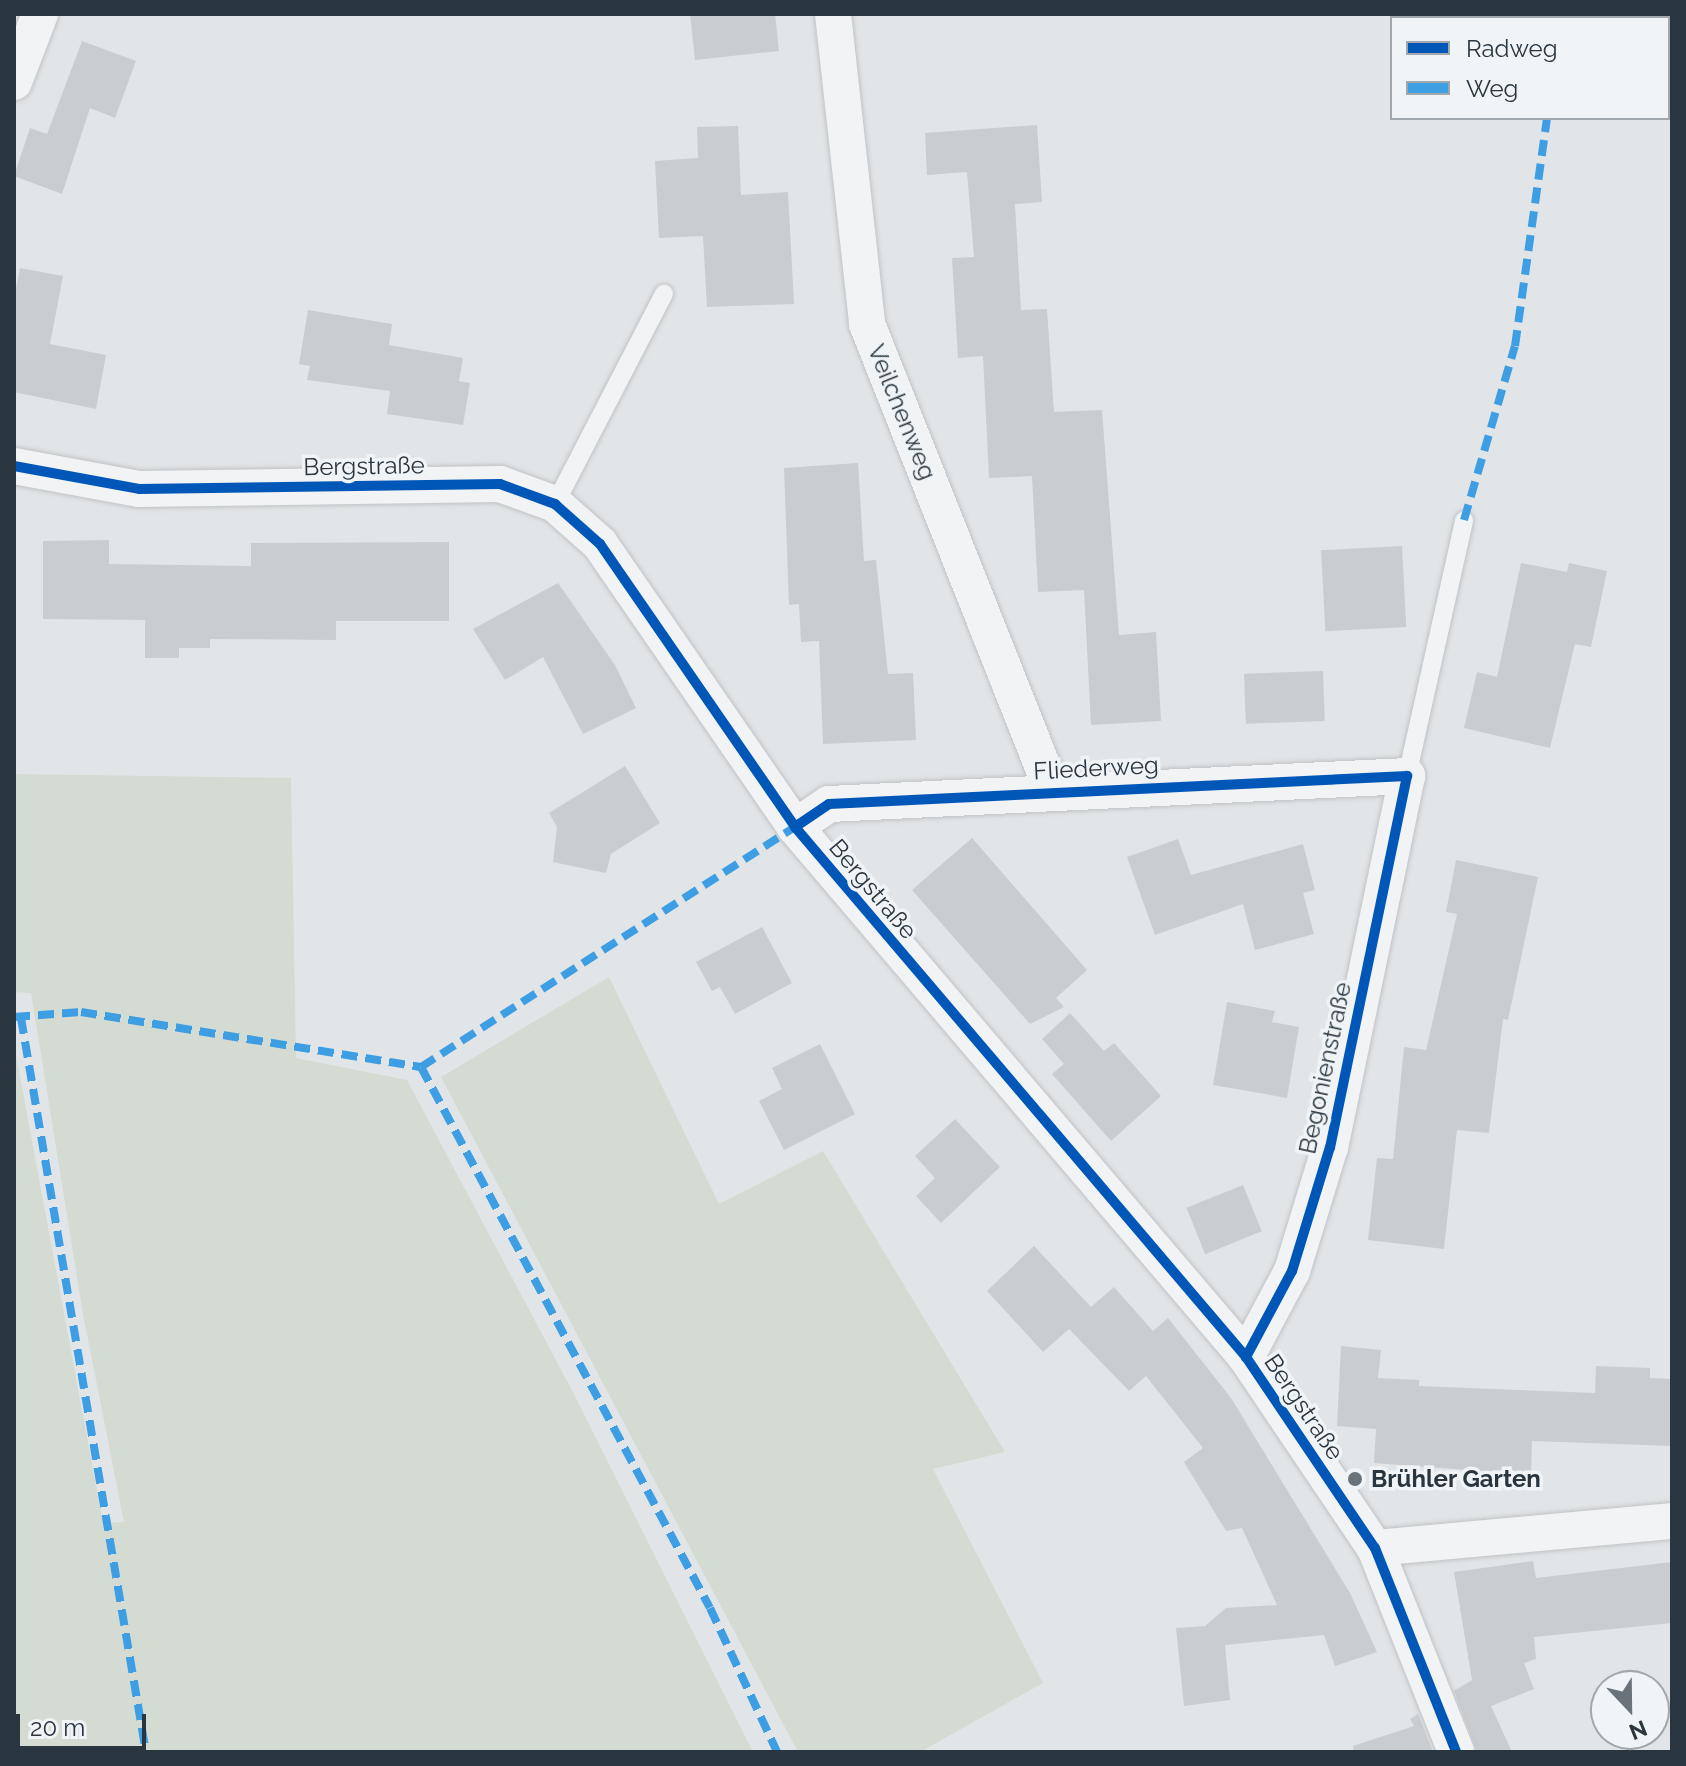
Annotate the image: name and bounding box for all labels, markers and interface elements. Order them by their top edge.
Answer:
legend [1390,16,1670,120]
text: Radweg [1466,34,1558,63]
text: Weg [1466,74,1518,103]
street label: Veilchenweg [862,340,942,484]
street label: Bergstraße [303,451,425,481]
street label: Fliederweg [1033,750,1159,786]
street label: Bergstraße [823,833,923,945]
street label: Begonienstraße [1293,979,1357,1157]
street label: Bergstraße [1258,1349,1350,1465]
place label: Brühler Garten [1371,1465,1541,1493]
marker: Brühler Garten [1346,1470,1364,1488]
north arrow [1590,1670,1670,1750]
scale bar [20,1698,150,1748]
text: 20 m [30,1713,85,1742]
text: N [1626,1715,1651,1746]

